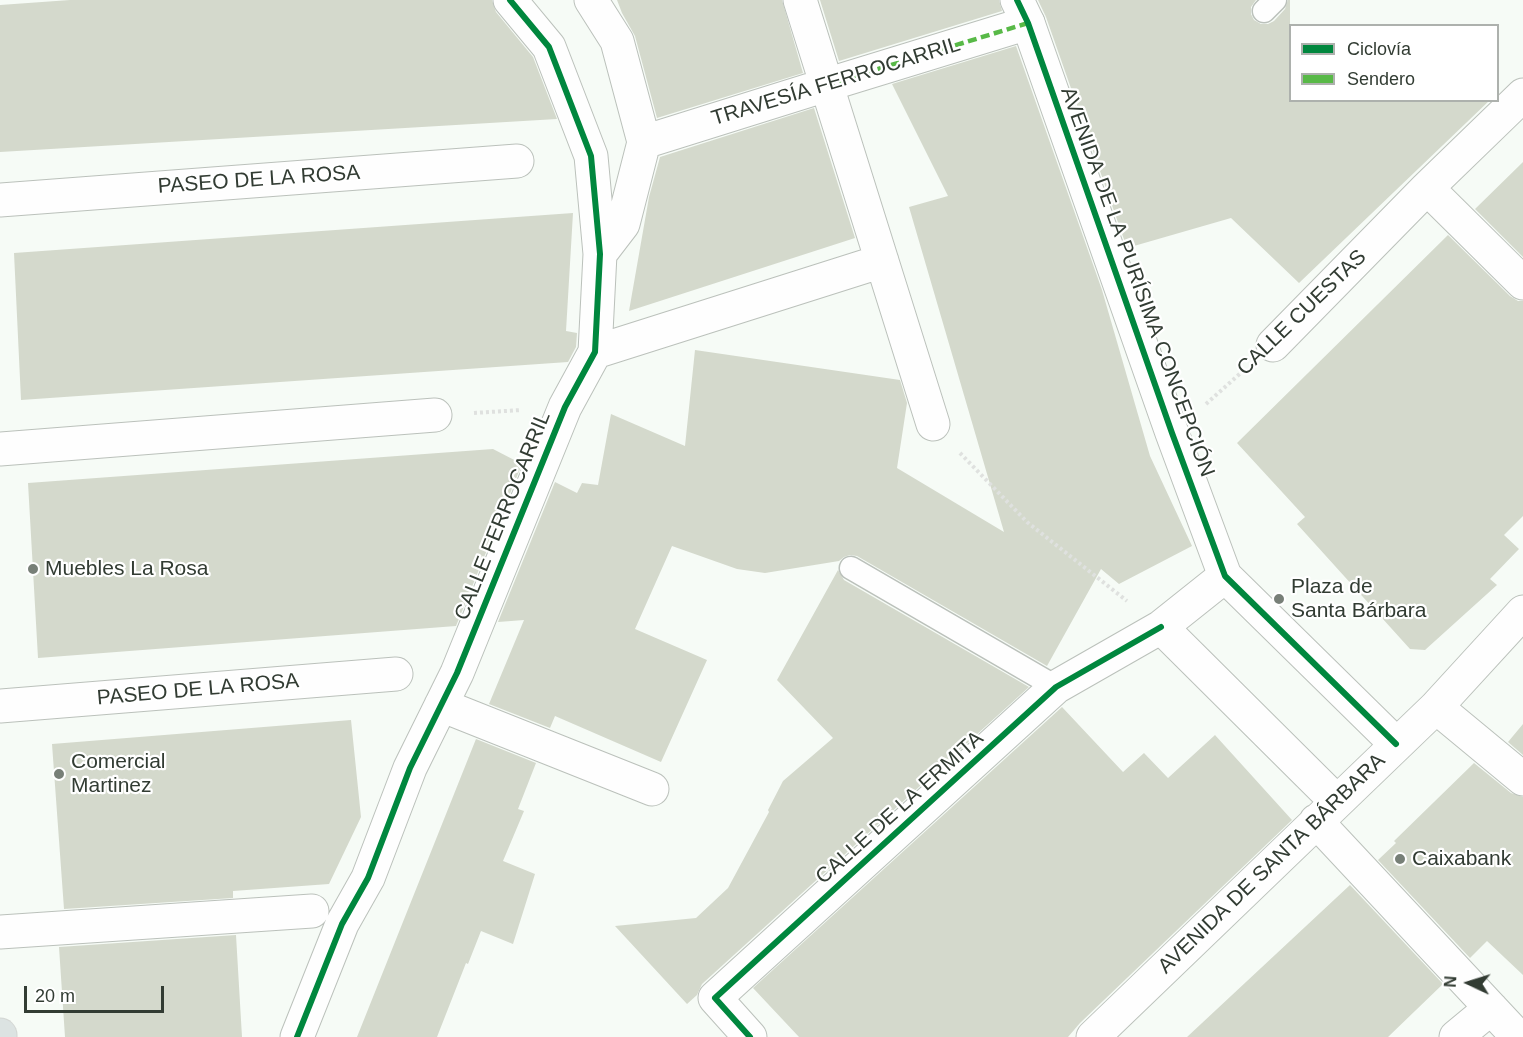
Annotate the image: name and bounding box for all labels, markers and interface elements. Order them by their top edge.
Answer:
legend [1289,24,1499,102]
street label: TRAVESÍA FERROCARRIL [709,32,963,132]
text: Ciclovía [1347,39,1411,59]
text: Sendero [1347,69,1415,89]
street label: AVENIDA DE LA PURÍSIMA CONCEPCIÓN [1055,84,1219,480]
street label: PASEO DE LA ROSA [157,160,361,200]
street label: CALLE CUESTAS [1232,245,1372,381]
street label: CALLE FERROCARRIL [450,408,556,624]
place label: Muebles La Rosa [45,556,208,582]
marker: Muebles La Rosa [26,562,40,576]
place label: Plaza de Santa Bárbara [1291,574,1426,624]
marker: Plaza de Santa Bárbara [1272,592,1286,606]
street label: PASEO DE LA ROSA [96,669,300,711]
street label: CALLE DE LA ERMITA [811,726,989,890]
place label: Comercial Martinez [71,749,166,799]
street label: AVENIDA DE SANTA BÁRBARA [1153,749,1391,979]
marker: Comercial Martinez [52,767,66,781]
place label: Caixabank [1412,846,1511,872]
marker: Caixabank [1393,852,1407,866]
north arrow [1439,953,1499,1013]
scale bar [27,974,166,1012]
text: N [1442,975,1459,988]
text: 20 m [35,986,75,1006]

